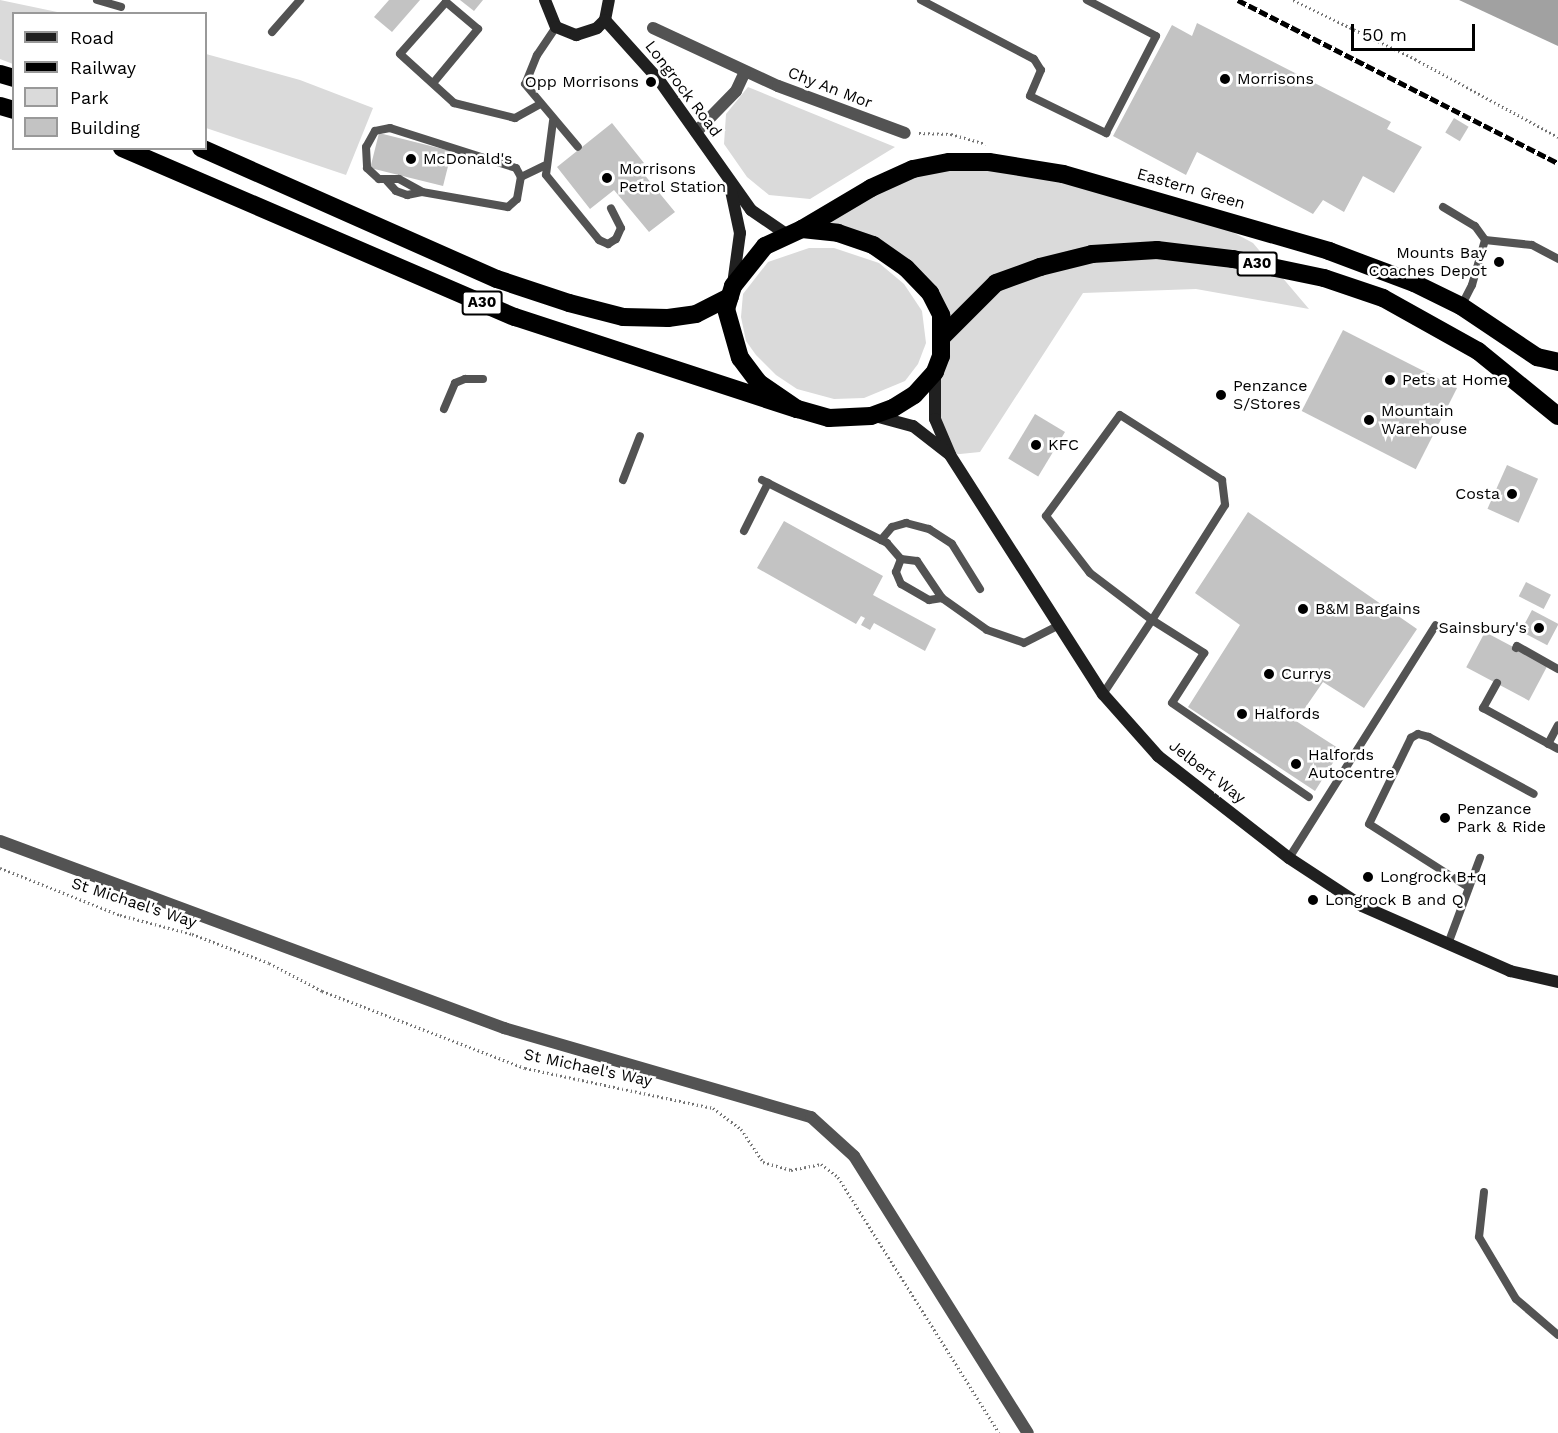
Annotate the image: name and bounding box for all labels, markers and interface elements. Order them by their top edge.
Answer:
legend [12,12,207,150]
scale bar [1354,12,1478,50]
text: 50 m [1362,24,1407,45]
text: Road [70,27,114,48]
street label: Longrock Road [641,37,725,141]
text: Railway [70,57,136,78]
street label: Chy An Mor [785,63,875,113]
place label: Morrisons [1237,69,1314,89]
place label: Opp Morrisons [525,72,639,92]
marker: Morrisons [1218,72,1232,86]
marker: Opp Morrisons [644,75,658,89]
text: Park [70,87,109,108]
text: Building [70,117,140,138]
place label: McDonald's [423,149,512,169]
marker: McDonald's [404,152,418,166]
place label: Morrisons Petrol Station [619,159,727,197]
street label: Eastern Green [1135,164,1247,214]
marker: Morrisons Petrol Station [600,171,614,185]
place label: Mounts Bay Coaches Depot [1368,243,1487,281]
road number: A30 [1236,252,1278,276]
marker: Mounts Bay Coaches Depot [1492,255,1506,269]
road number: A30 [461,291,503,315]
place label: Pets at Home [1402,370,1508,390]
marker: Pets at Home [1383,373,1397,387]
place label: Penzance S/Stores [1233,376,1307,414]
marker: Penzance S/Stores [1214,388,1228,402]
place label: Mountain Warehouse [1381,401,1467,439]
marker: Mountain Warehouse [1362,413,1376,427]
place label: KFC [1048,435,1079,455]
marker: KFC [1029,438,1043,452]
place label: Costa [1455,484,1500,504]
marker: Costa [1505,487,1519,501]
place label: B&M Bargains [1315,599,1420,619]
marker: B&M Bargains [1296,602,1310,616]
place label: Sainsbury's [1439,618,1527,638]
marker: Sainsbury's [1532,621,1546,635]
place label: Currys [1281,664,1331,684]
marker: Currys [1262,667,1276,681]
place label: Halfords [1254,704,1320,724]
marker: Halfords [1235,707,1249,721]
street label: Jelbert Way [1165,736,1249,808]
place label: Halfords Autocentre [1308,745,1395,783]
marker: Halfords Autocentre [1289,757,1303,771]
place label: Penzance Park & Ride [1457,799,1546,837]
marker: Penzance Park & Ride [1438,811,1452,825]
place label: Longrock B+q [1380,867,1487,887]
marker: Longrock B+q [1361,870,1375,884]
street label: St Michael's Way [69,874,199,932]
place label: Longrock B and Q [1325,890,1464,910]
marker: Longrock B and Q [1306,893,1320,907]
street label: St Michael's Way [522,1045,654,1091]

